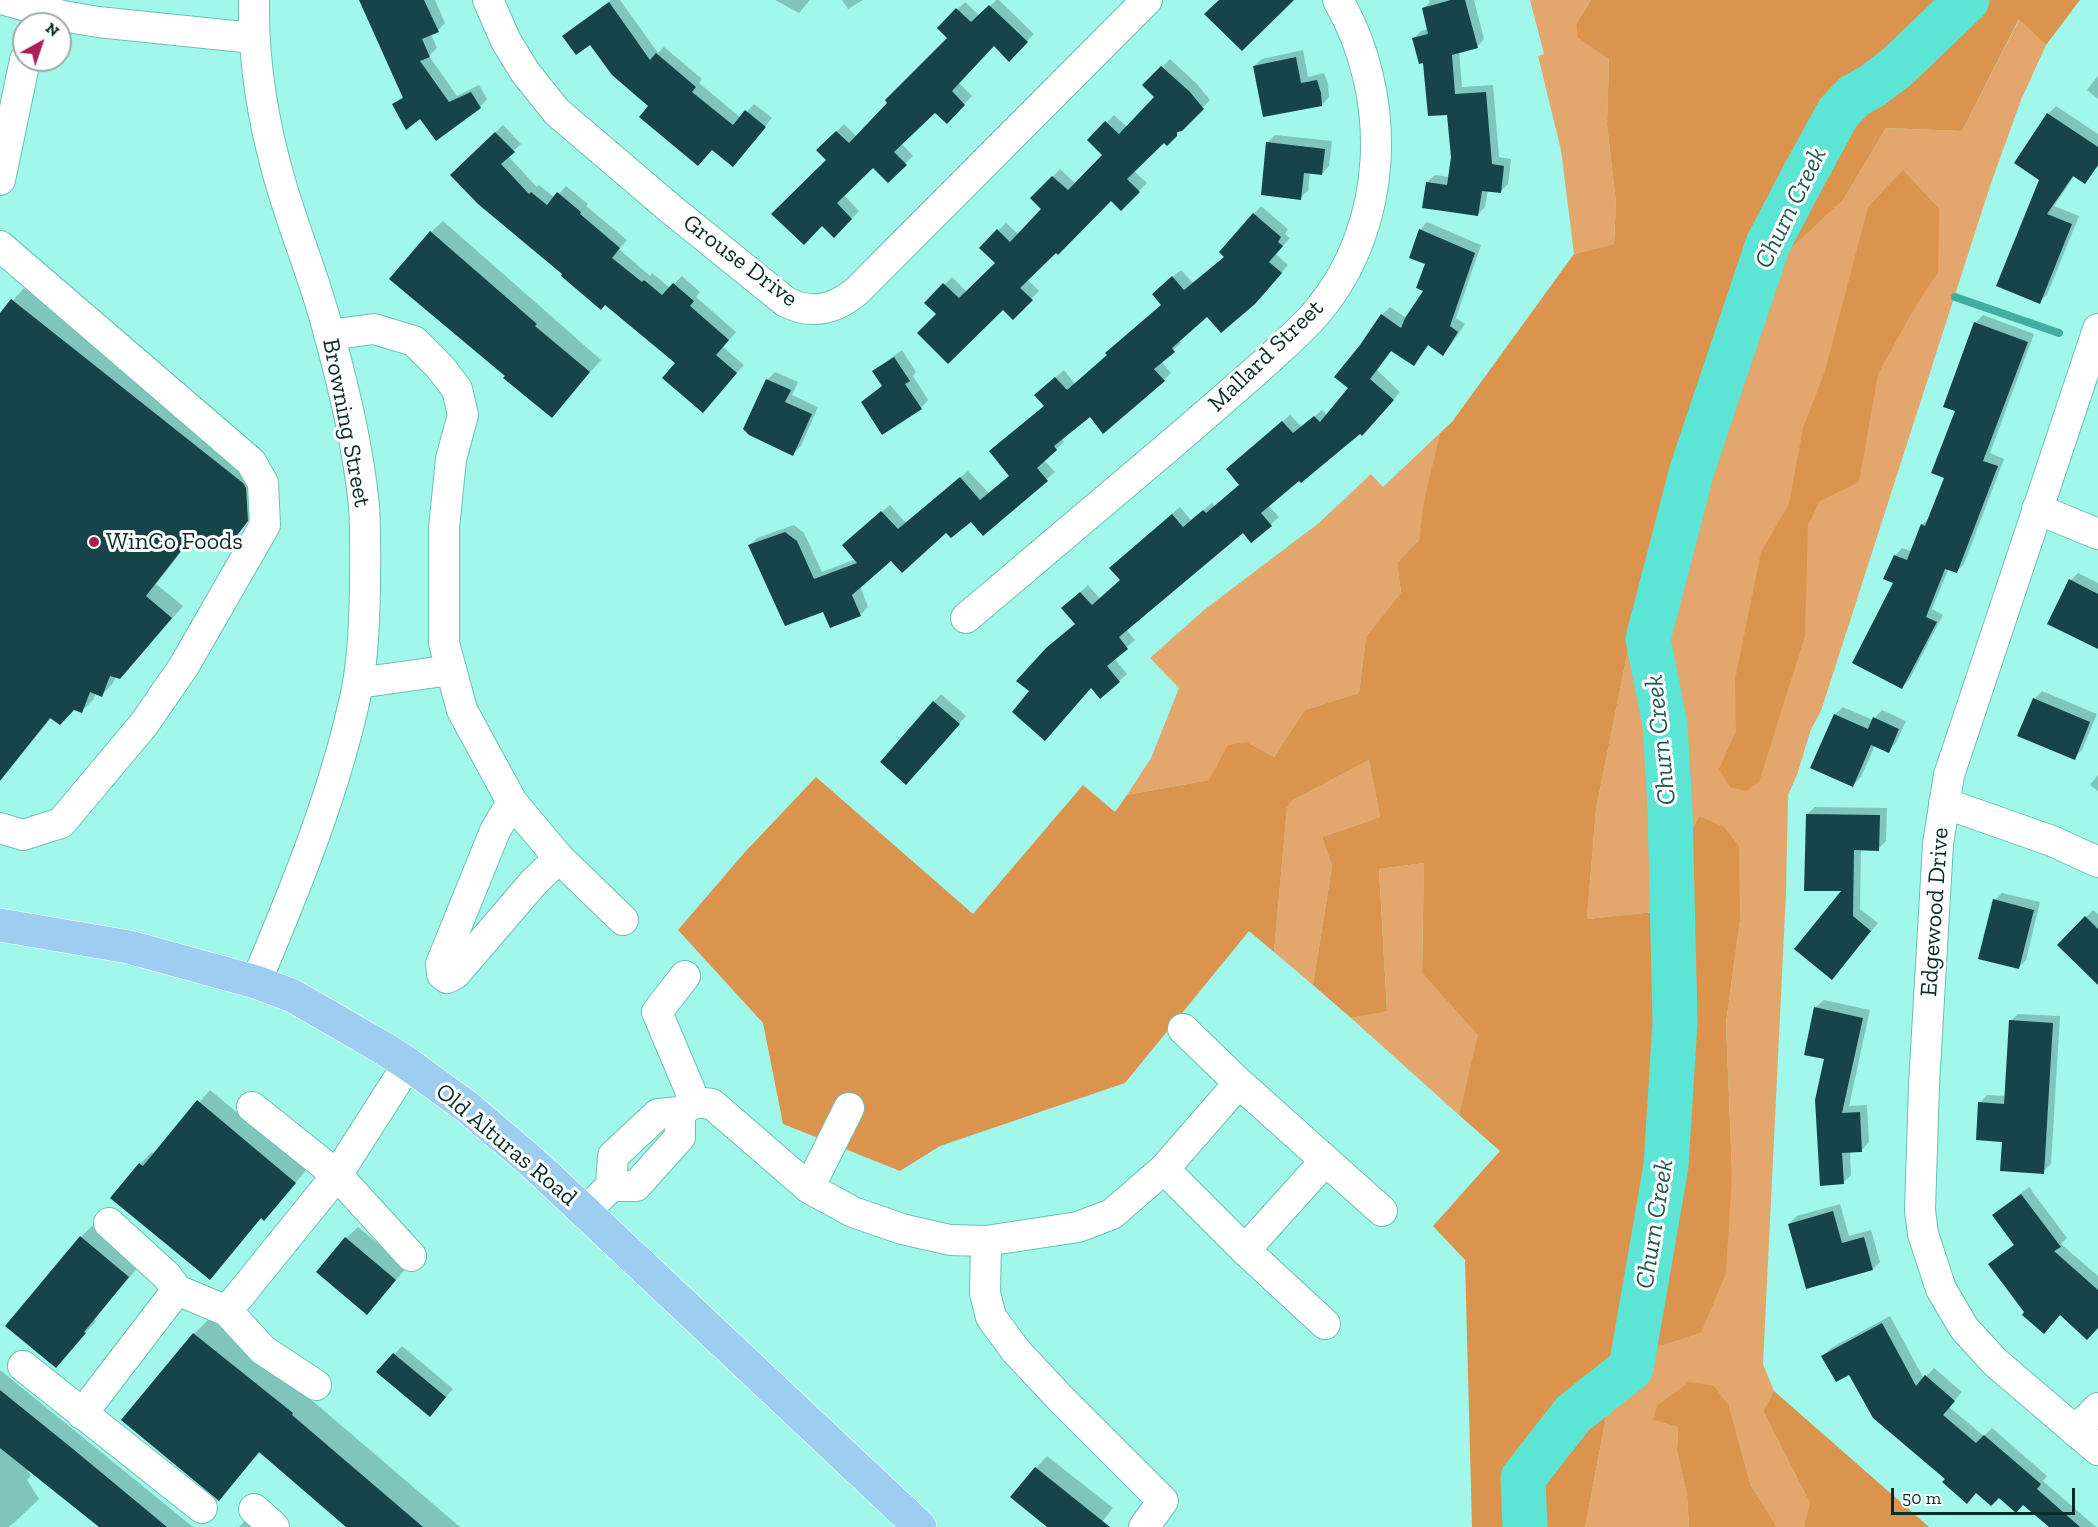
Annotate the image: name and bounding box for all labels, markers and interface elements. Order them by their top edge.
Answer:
north arrow [12,12,72,72]
text: N [42,18,63,41]
water label: Churn Creek [1748,142,1834,274]
street label: Grouse Drive [677,209,803,313]
street label: Mallard Street [1202,294,1330,418]
street label: Browning Street [316,336,376,510]
place label: WinCo Foods [106,528,243,556]
marker: WinCo Foods [87,535,101,549]
water label: Churn Creek [1639,673,1683,807]
street label: Edgewood Drive [1915,827,1955,997]
street label: Old Alturas Road [429,1077,583,1213]
water label: Churn Creek [1629,1157,1681,1291]
scale bar [1894,1476,2078,1514]
text: 50 m [1902,1487,1941,1509]

